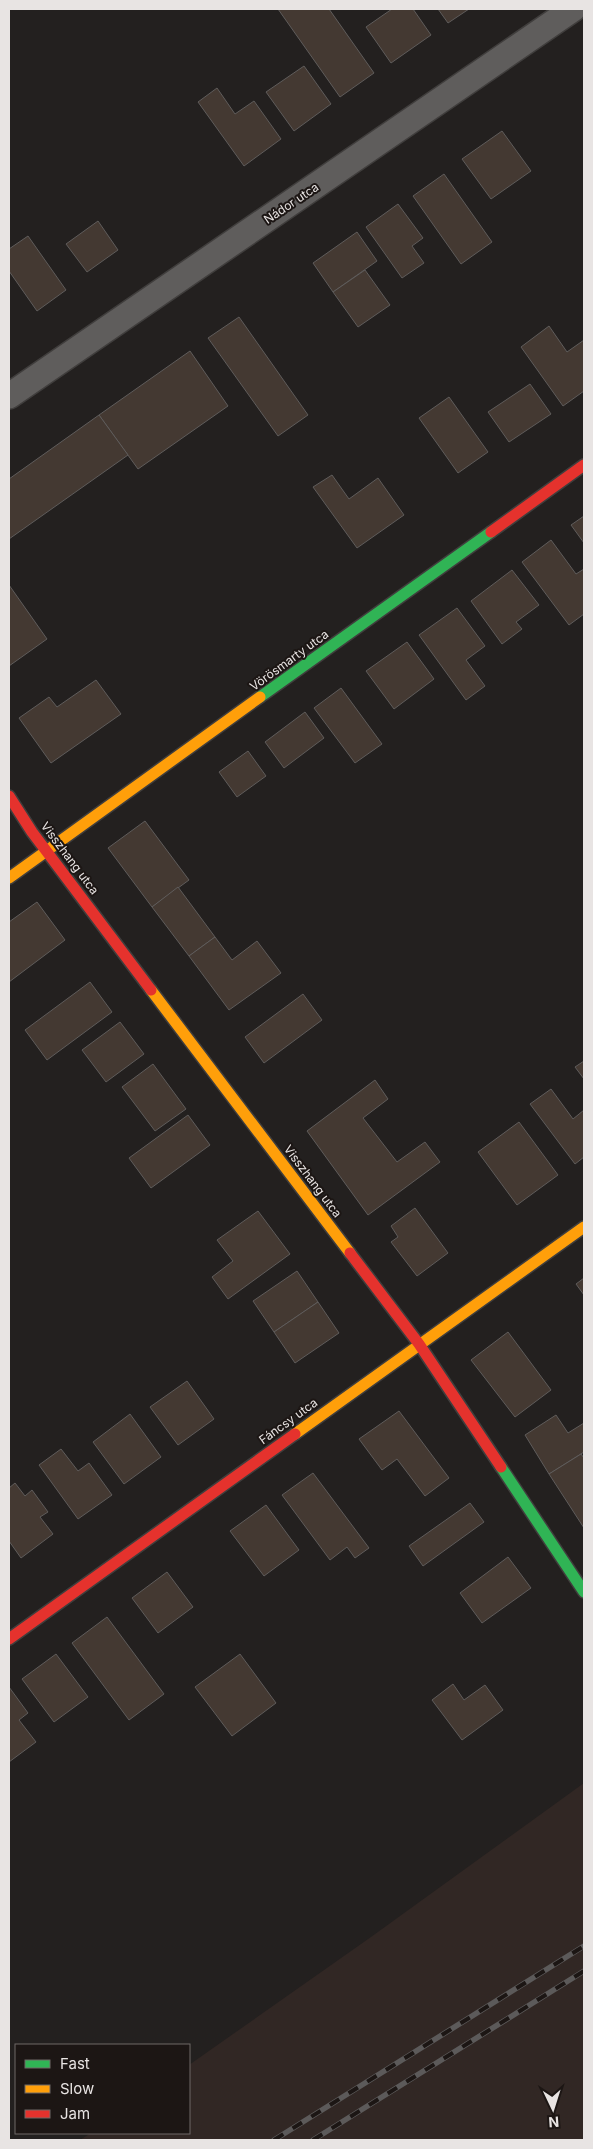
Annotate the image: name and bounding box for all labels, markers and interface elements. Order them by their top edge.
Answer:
street label: Nádor utca [261,179,321,227]
street label: Vörösmarty utca [247,626,331,694]
street label: Visszhang utca [38,819,102,897]
street label: Visszhang utca [281,1142,345,1220]
street label: Fáncsy utca [256,1395,320,1447]
legend [15,2044,190,2134]
text: Fast [60,2054,90,2073]
text: Slow [60,2079,94,2098]
north arrow [528,2084,578,2134]
text: Jam [60,2104,90,2123]
text: N [548,2114,560,2131]

